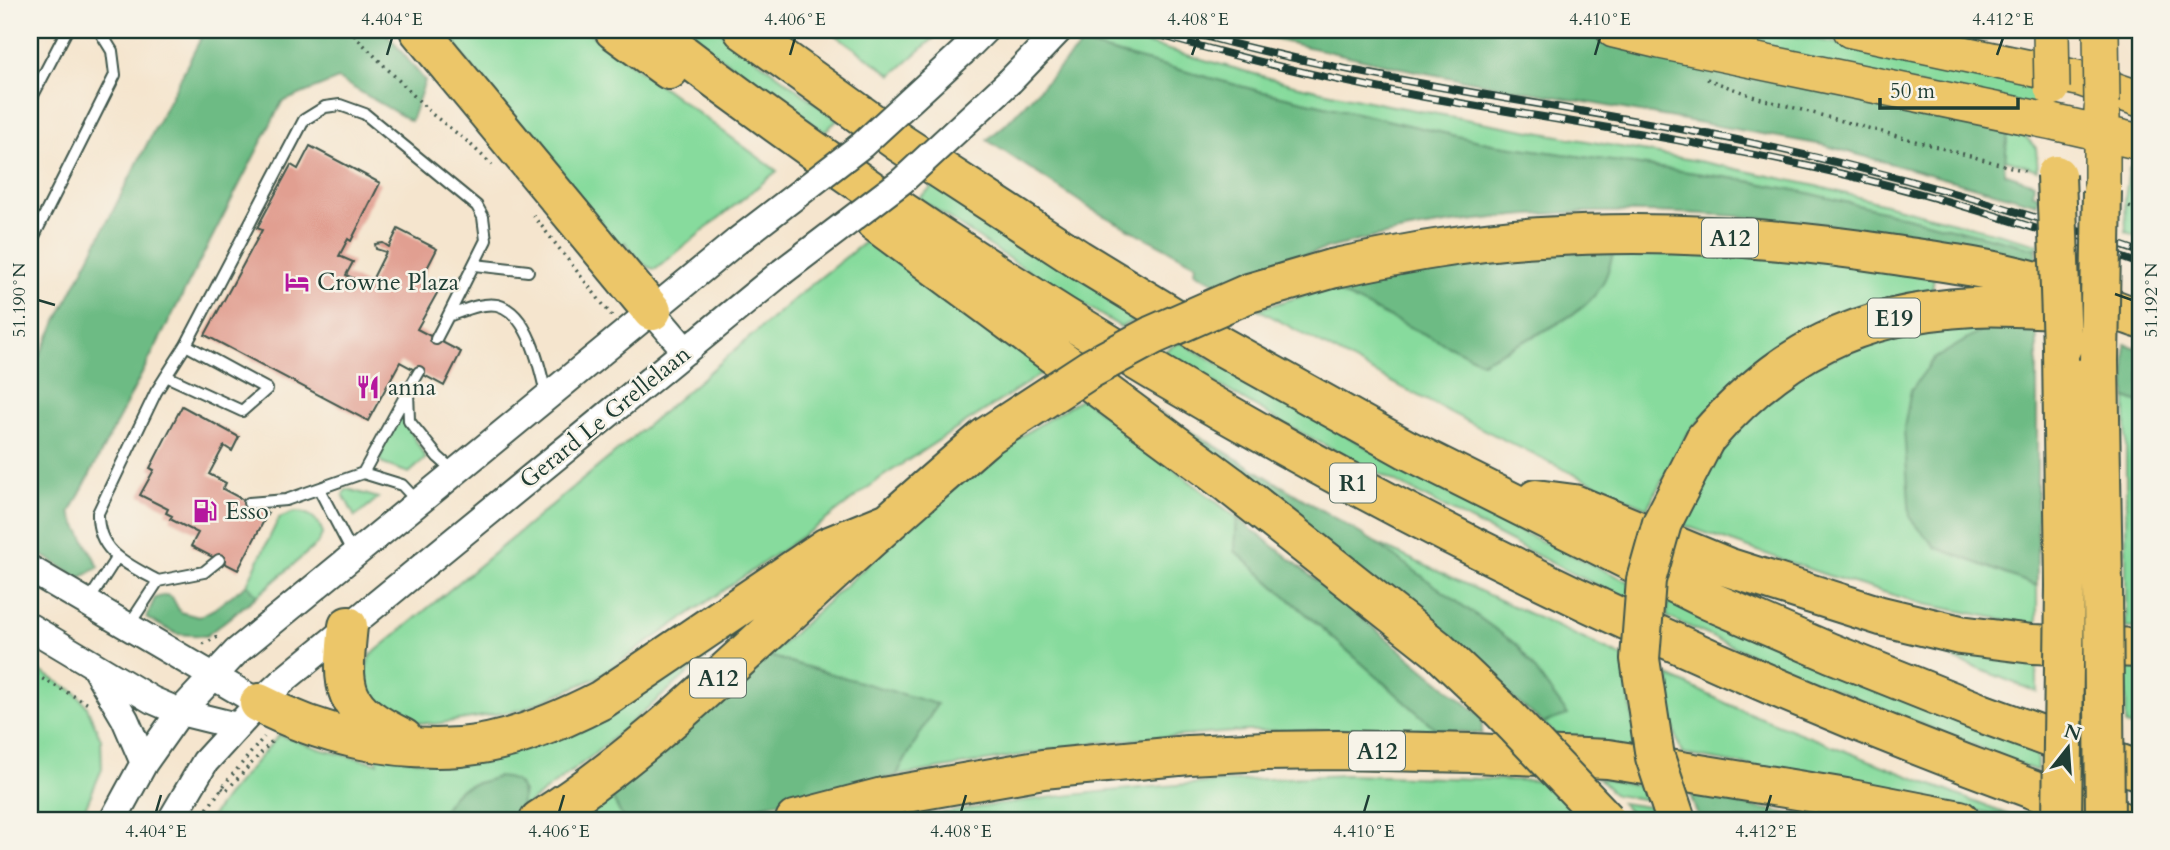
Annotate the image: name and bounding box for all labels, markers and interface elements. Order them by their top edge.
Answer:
text: 4.404°E [361,7,423,32]
text: 4.406°E [764,7,826,32]
text: 4.408°E [1167,7,1229,32]
text: 4.410°E [1569,7,1631,32]
text: 4.412°E [1972,7,2034,32]
scale bar [1880,66,2018,110]
text: 50 m [1890,77,1935,106]
road number: A12 [1702,218,1758,258]
text: 51.190°N [7,262,32,338]
text: 51.192°N [2139,262,2164,338]
place label: Crowne Plaza [317,266,460,299]
hotel icon: Crowne Plaza [283,268,311,296]
road number: E19 [1868,298,1920,338]
street label: Gerard Le Grellelaan [513,338,698,496]
place label: anna [388,371,437,404]
restaurant icon: anna [354,373,382,401]
road number: R1 [1330,463,1376,503]
place label: Esso [225,495,269,528]
fuel station icon: Esso [191,497,219,525]
road number: A12 [690,658,746,698]
north arrow [2034,714,2104,784]
text: N [2061,718,2085,748]
road number: A12 [1349,732,1405,771]
text: 4.404°E [125,819,187,844]
text: 4.406°E [528,819,590,844]
text: 4.408°E [930,819,992,844]
text: 4.410°E [1333,819,1395,844]
text: 4.412°E [1735,819,1797,844]

